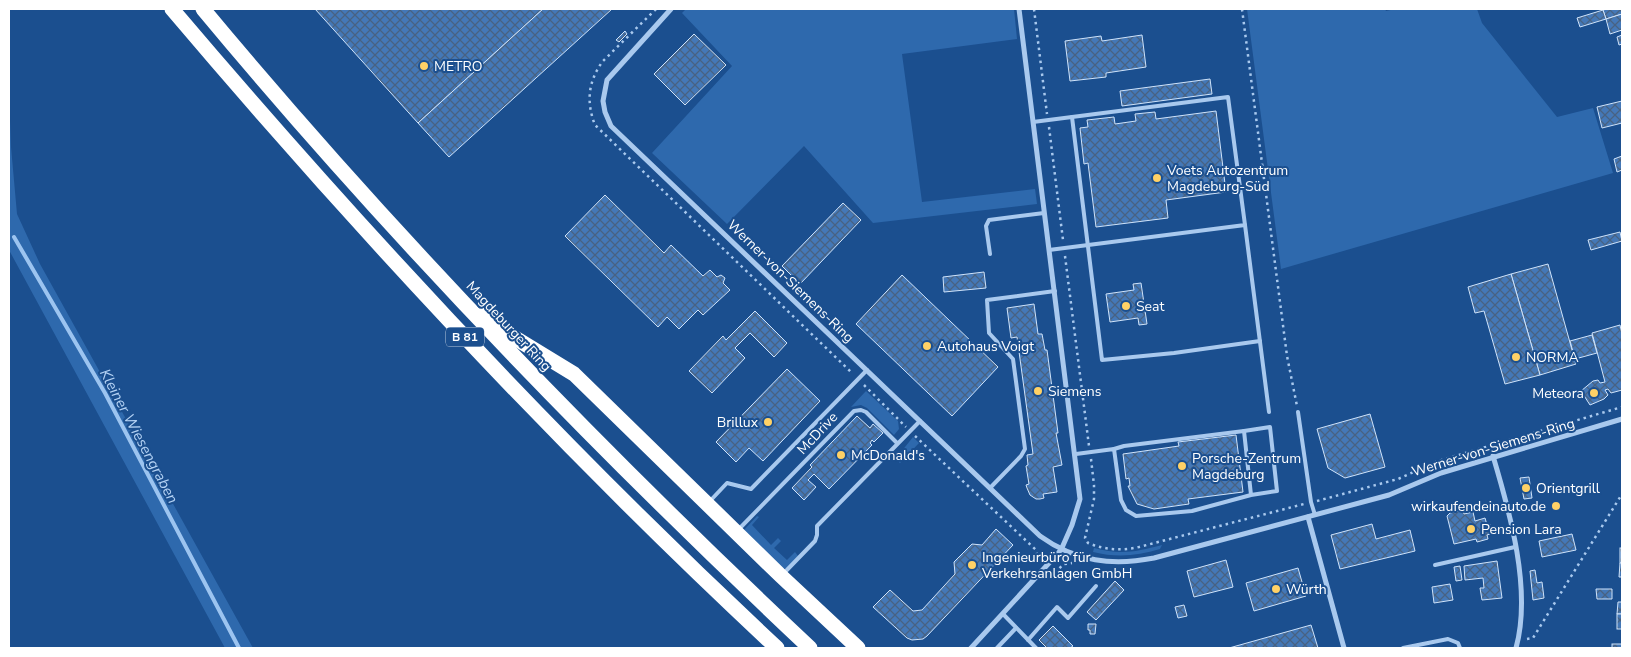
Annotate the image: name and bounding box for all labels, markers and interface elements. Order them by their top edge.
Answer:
place label: METRO [434,57,482,76]
marker: METRO [418,60,430,72]
place label: Voets Autozentrum Magdeburg-Süd [1166,161,1288,196]
marker: Voets Autozentrum Magdeburg-Süd [1151,172,1163,184]
street label: Werner-von-Siemens-Ring [723,216,858,347]
street label: Magdeburger Ring [462,277,556,376]
place label: Seat [1136,297,1164,316]
marker: Seat [1120,300,1132,312]
road number: B 81 [446,328,484,347]
place label: Autohaus Voigt [937,337,1034,356]
marker: Autohaus Voigt [921,340,933,352]
place label: NORMA [1526,348,1579,367]
marker: NORMA [1510,351,1522,363]
water label: Kleiner Wiesengraben [95,365,183,507]
place label: Siemens [1048,382,1102,401]
place label: Meteora [1532,384,1584,403]
marker: Siemens [1032,385,1044,397]
marker: Meteora [1588,387,1600,399]
street label: McDrive [793,408,842,459]
place label: Brillux [717,413,759,432]
street label: Werner-von-Siemens-Ring [1409,414,1577,481]
marker: Brillux [762,416,774,428]
place label: McDonald's [851,446,925,465]
marker: McDonald's [835,449,847,461]
place label: Porsche-Zentrum Magdeburg [1192,449,1301,484]
marker: Porsche-Zentrum Magdeburg [1176,460,1188,472]
place label: Orientgrill [1536,479,1601,498]
marker: Orientgrill [1520,482,1532,494]
place label: wirkaufendeinauto.de [1411,497,1546,516]
marker: wirkaufendeinauto.de [1550,500,1562,512]
place label: Pension Lara [1481,520,1562,539]
marker: Pension Lara [1465,523,1477,535]
place label: Ingenieurbüro für Verkehrsanlagen GmbH [981,548,1132,583]
marker: Ingenieurbüro für Verkehrsanlagen GmbH [966,559,978,571]
place label: Würth [1286,580,1327,599]
marker: Würth [1270,583,1282,595]

